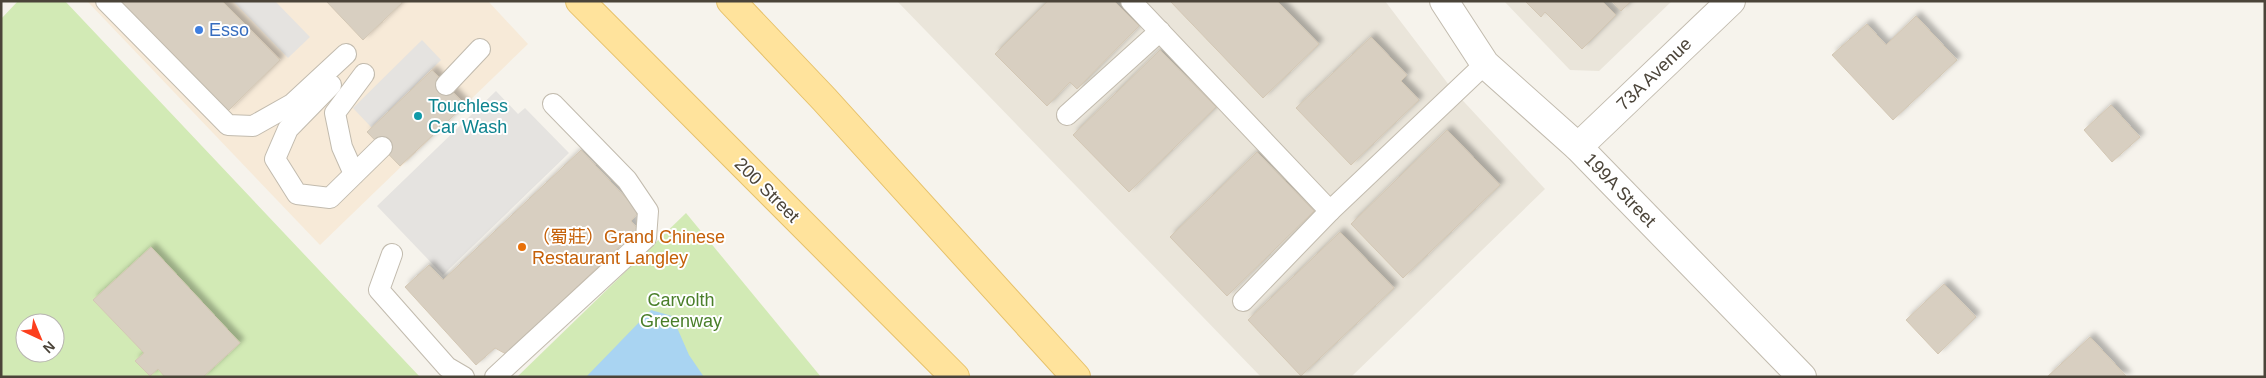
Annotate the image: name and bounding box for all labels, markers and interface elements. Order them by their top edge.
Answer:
place label: Esso [209,20,249,40]
marker: Esso [193,24,205,36]
street label: 73A Avenue [1613,34,1695,114]
place label: Touchless Car Wash [428,96,508,137]
marker: Touchless Car Wash [412,110,424,122]
street label: 199A Street [1580,149,1660,231]
street label: 200 Street [731,154,803,226]
place label: （蜀莊）Grand Chinese Restaurant Langley [532,227,725,268]
marker: （蜀莊）Grand Chinese Restaurant Langley [516,241,528,253]
park label: Carvolth Greenway [640,290,722,331]
north arrow [15,313,65,363]
text: N [40,338,58,357]

